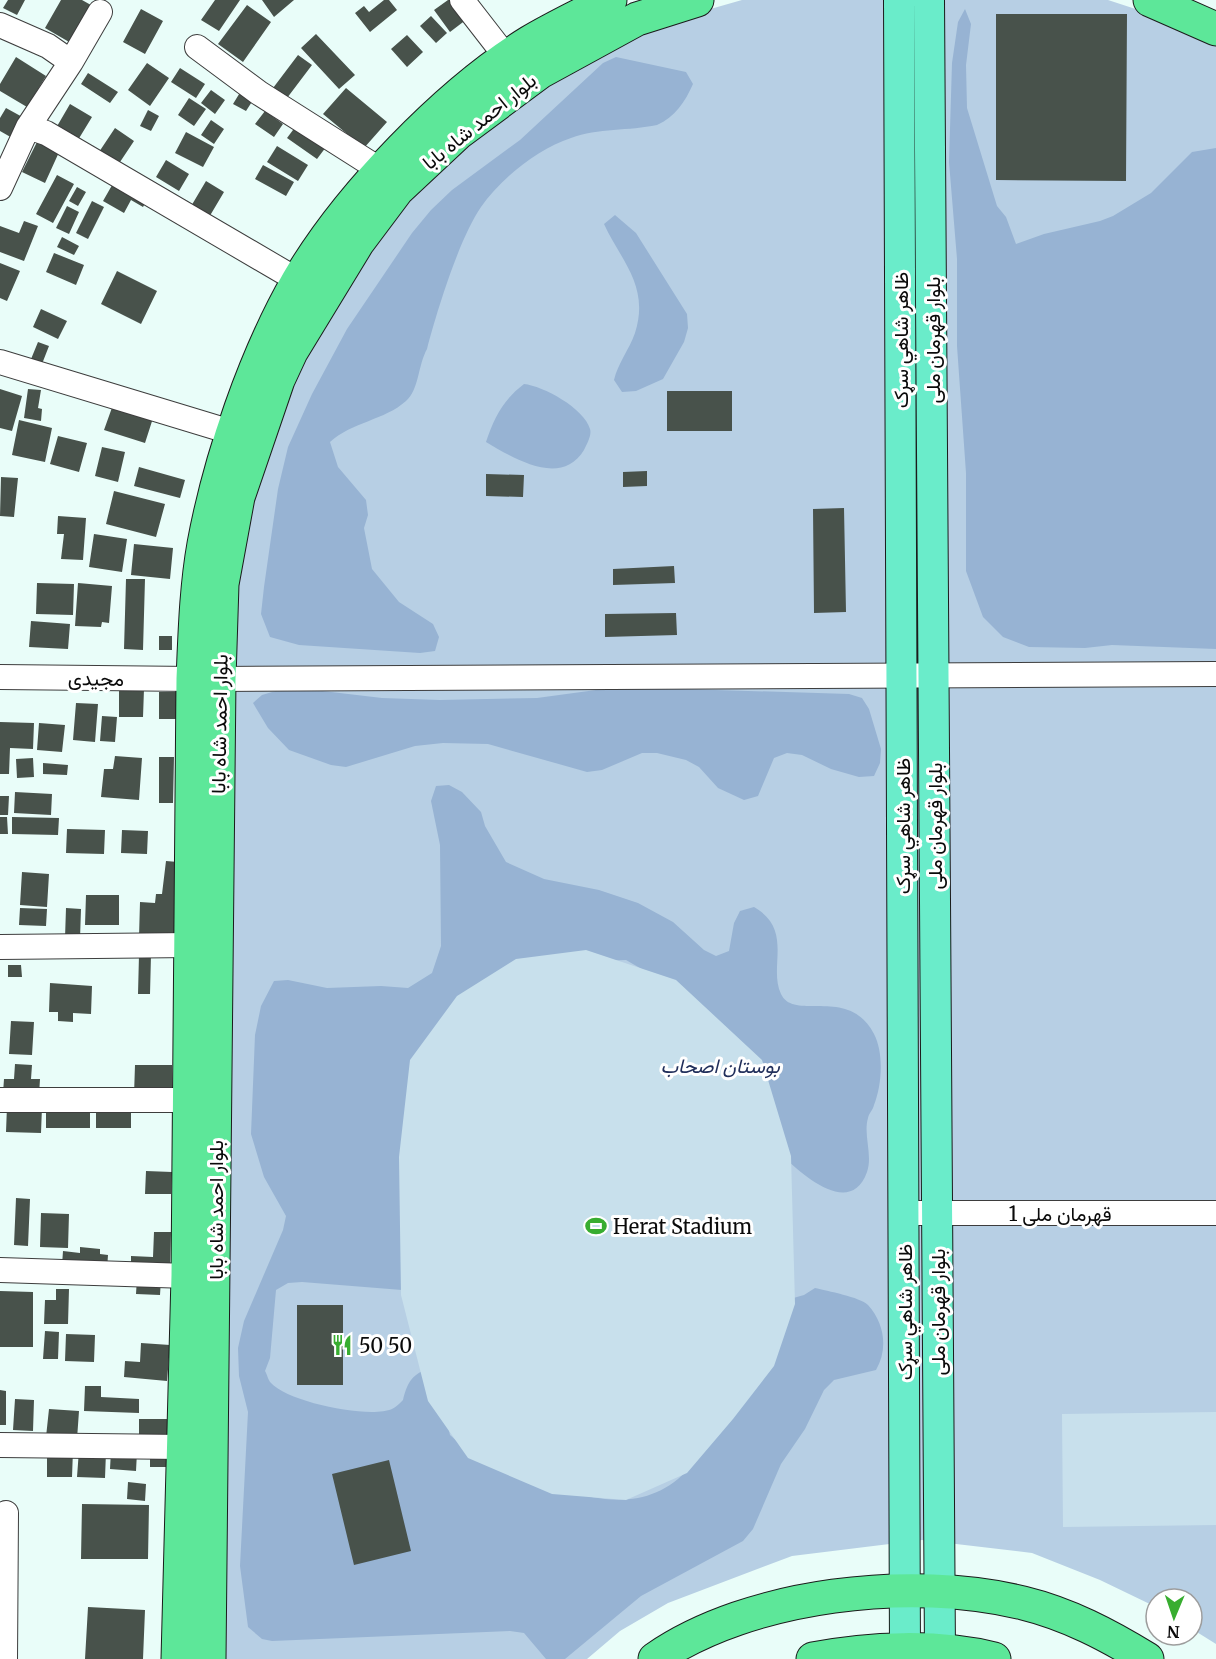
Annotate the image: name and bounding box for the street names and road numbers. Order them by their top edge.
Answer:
street label: بلوار احمد شاه بابا [417,67,542,175]
street label: ظاهر شاهي سړک [888,272,918,408]
street label: بلوار قهرمان ملی [920,277,946,403]
street label: بلوار احمد شاه بابا [205,654,234,794]
street label: مجیدی [68,665,124,691]
street label: ظاهر شاهي سړک [890,758,920,894]
street label: بلوار قهرمان ملی [922,763,948,889]
street label: بلوار احمد شاه بابا [203,1140,229,1280]
street label: قهرمان ملی 1 [1008,1201,1112,1227]
street label: ظاهر شاهي سړک [892,1244,922,1380]
street label: بلوار قهرمان ملی [925,1249,951,1375]

